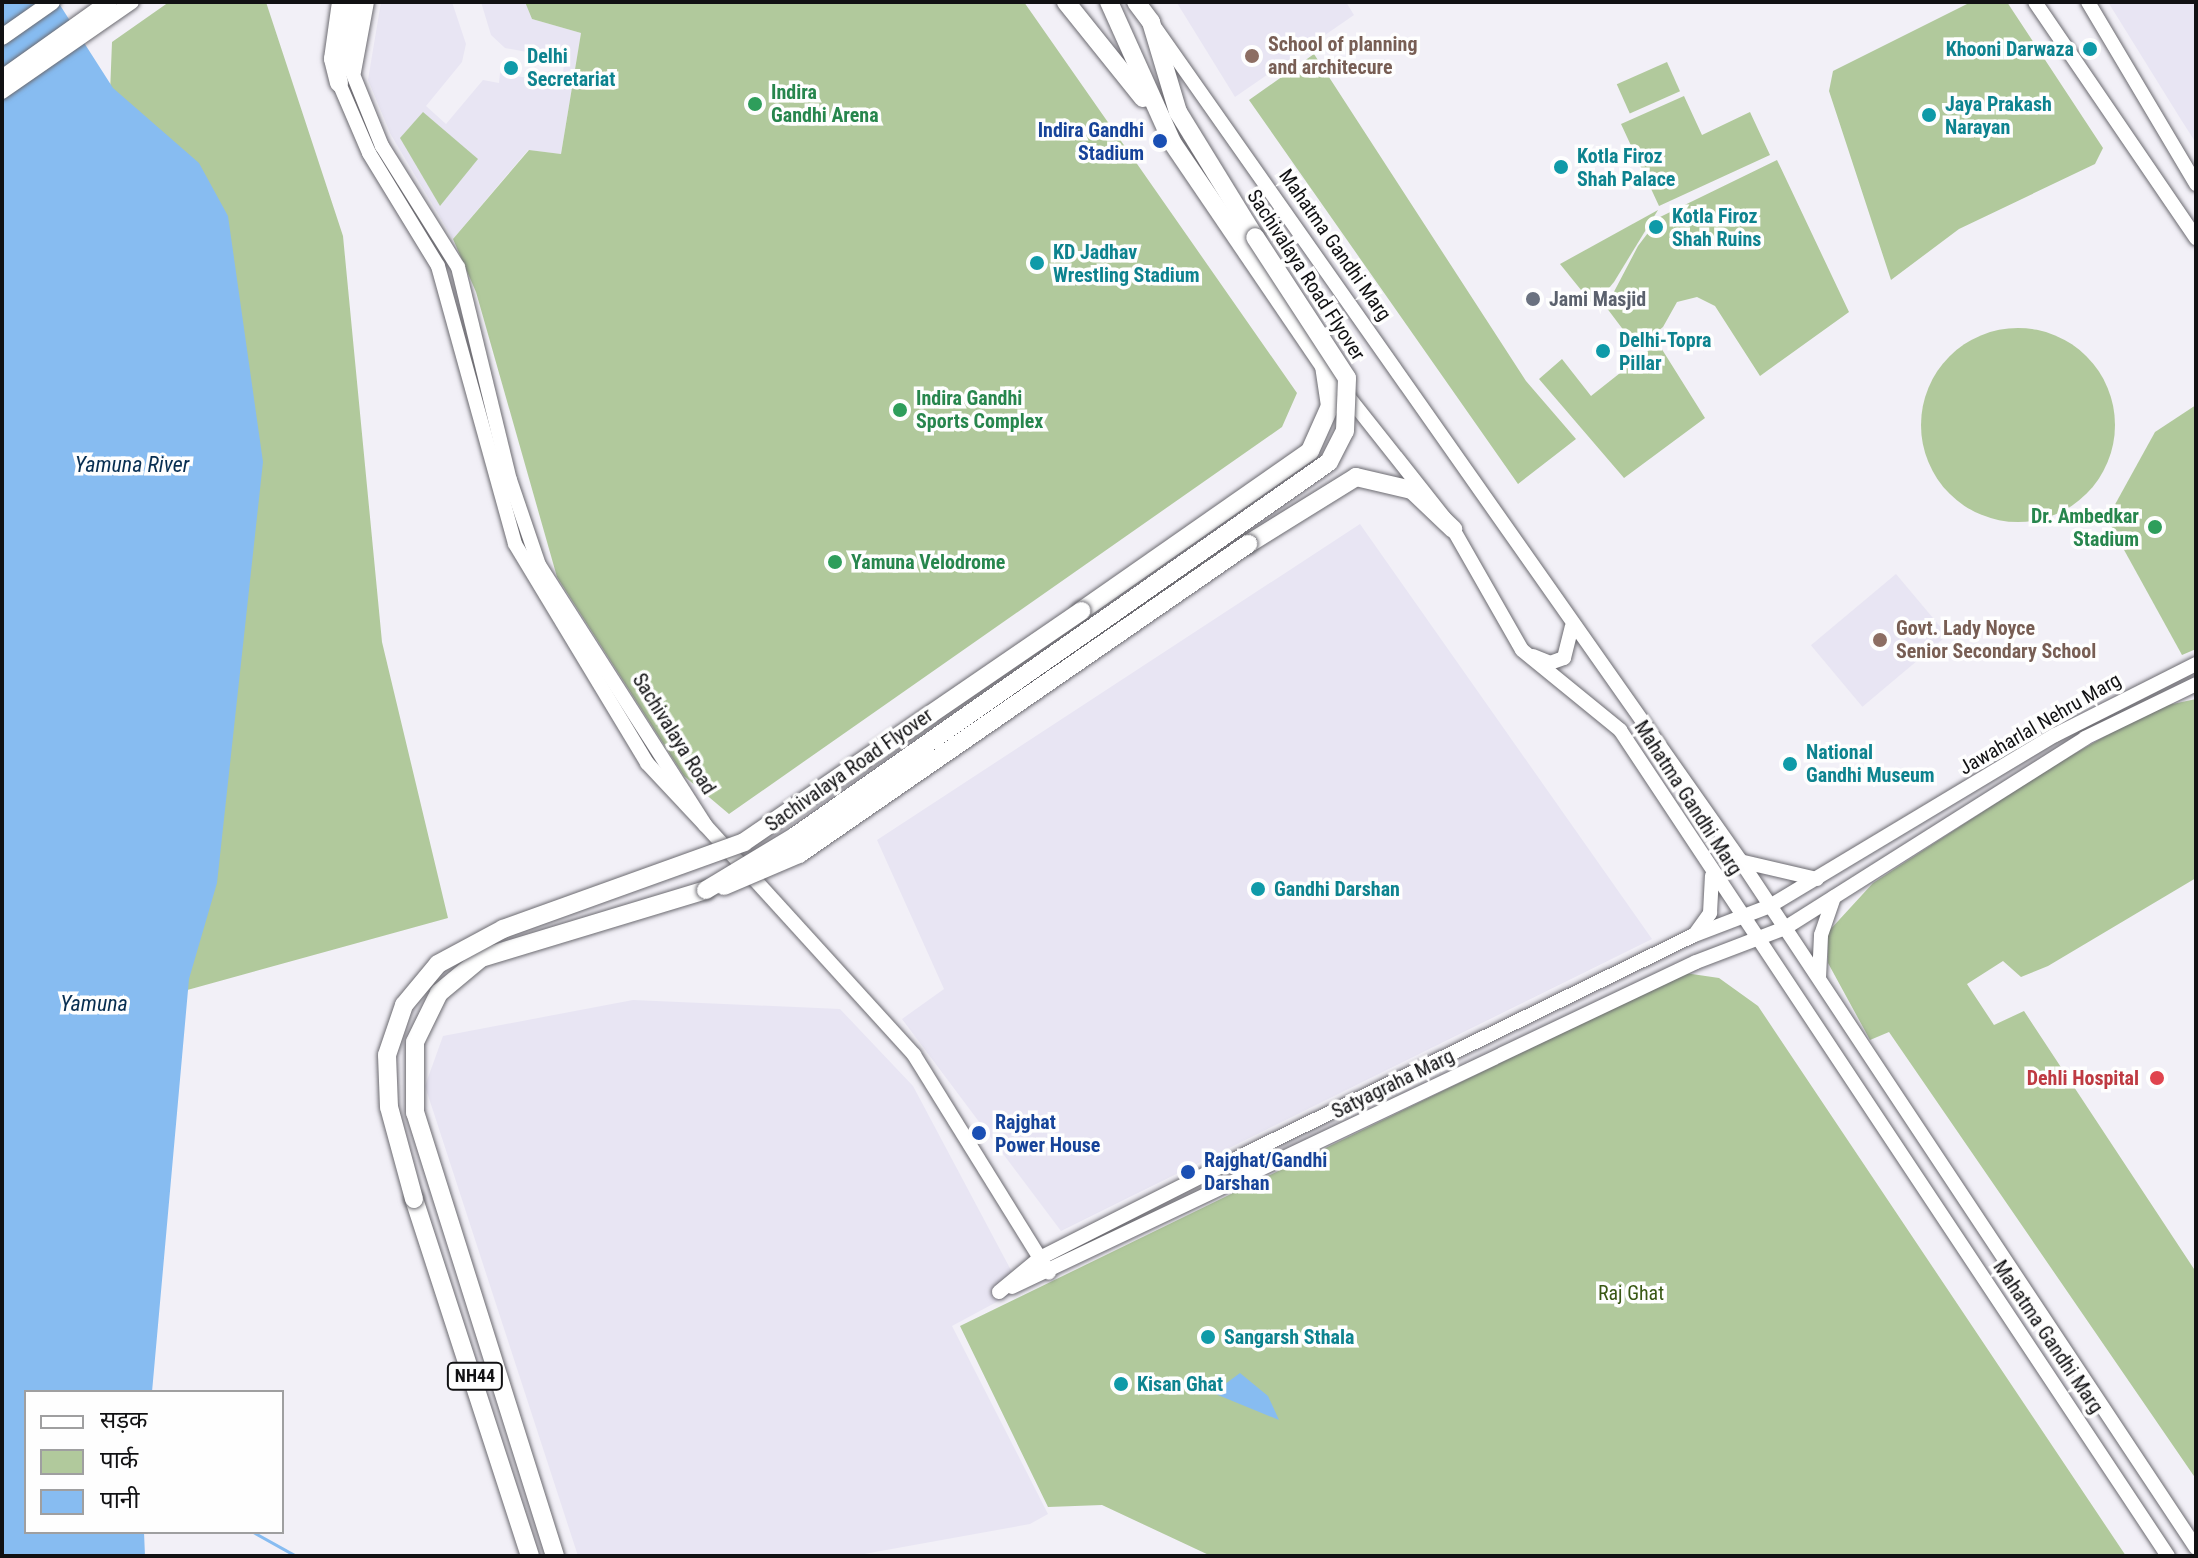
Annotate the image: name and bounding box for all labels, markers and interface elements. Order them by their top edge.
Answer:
place label: School of planning and architecure [1268,32,1418,79]
place label: Khooni Darwaza [1946,37,2074,61]
marker: Khooni Darwaza [2081,40,2099,58]
place label: Delhi Secretariat [527,44,615,91]
marker: School of planning and architecure [1243,47,1261,65]
marker: Delhi Secretariat [502,59,520,77]
place label: Indira Gandhi Arena [771,80,879,127]
place label: Jaya Prakash Narayan [1945,92,2052,139]
marker: Indira Gandhi Arena [746,95,764,113]
marker: Jaya Prakash Narayan [1920,106,1938,124]
place label: Indira Gandhi Stadium [1038,118,1144,165]
marker: Indira Gandhi Stadium [1151,132,1169,150]
place label: Kotla Firoz Shah Palace [1577,144,1675,191]
marker: Kotla Firoz Shah Palace [1552,158,1570,176]
street label: Mahatma Gandhi Marg [1274,165,1396,325]
street label: Sachivalaya Road Flyover [1242,185,1370,365]
place label: Kotla Firoz Shah Ruins [1672,204,1761,251]
marker: Kotla Firoz Shah Ruins [1647,218,1665,236]
place label: KD Jadhav Wrestling Stadium [1053,240,1200,287]
marker: KD Jadhav Wrestling Stadium [1028,254,1046,272]
place label: Jami Masjid [1549,287,1646,311]
marker: Jami Masjid [1524,290,1542,308]
place label: Delhi-Topra Pillar [1619,328,1711,375]
marker: Delhi-Topra Pillar [1594,342,1612,360]
place label: Indira Gandhi Sports Complex [916,386,1043,433]
marker: Indira Gandhi Sports Complex [891,401,909,419]
water label: Yamuna River [75,452,189,478]
place label: Dr. Ambedkar Stadium [2031,504,2139,551]
marker: Dr. Ambedkar Stadium [2146,518,2164,536]
place label: Yamuna Velodrome [851,550,1005,574]
marker: Yamuna Velodrome [826,553,844,571]
place label: Govt. Lady Noyce Senior Secondary School [1896,616,2096,663]
marker: Govt. Lady Noyce Senior Secondary School [1871,631,1889,649]
street label: Jawaharlal Nehru Marg [1955,668,2125,780]
street label: Sachivalaya Road [627,669,721,799]
street label: Sachivalaya Road Flyover [761,703,937,837]
street label: Mahatma Gandhi Marg [1629,716,1747,880]
place label: National Gandhi Museum [1806,740,1935,787]
marker: National Gandhi Museum [1781,755,1799,773]
place label: Gandhi Darshan [1274,877,1400,901]
marker: Gandhi Darshan [1249,880,1267,898]
water label: Yamuna [60,991,128,1017]
street label: Satyagraha Marg [1328,1044,1458,1124]
place label: Dehli Hospital [2027,1066,2139,1090]
marker: Dehli Hospital [2146,1067,2168,1089]
place label: Rajghat Power House [995,1110,1100,1157]
marker: Rajghat Power House [970,1124,988,1142]
place label: Rajghat/Gandhi Darshan [1204,1148,1327,1195]
marker: Rajghat/Gandhi Darshan [1179,1163,1197,1181]
street label: Mahatma Gandhi Marg [1988,1256,2108,1418]
park label: Raj Ghat [1598,1281,1664,1305]
place label: Sangarsh Sthala [1224,1325,1354,1349]
marker: Sangarsh Sthala [1199,1328,1217,1346]
road number: NH44 [445,1362,505,1390]
place label: Kisan Ghat [1137,1372,1223,1396]
marker: Kisan Ghat [1112,1375,1130,1393]
legend [24,1390,284,1534]
text: सड़क [100,1406,148,1434]
text: पार्क [100,1446,138,1474]
text: पानी [100,1486,139,1514]

